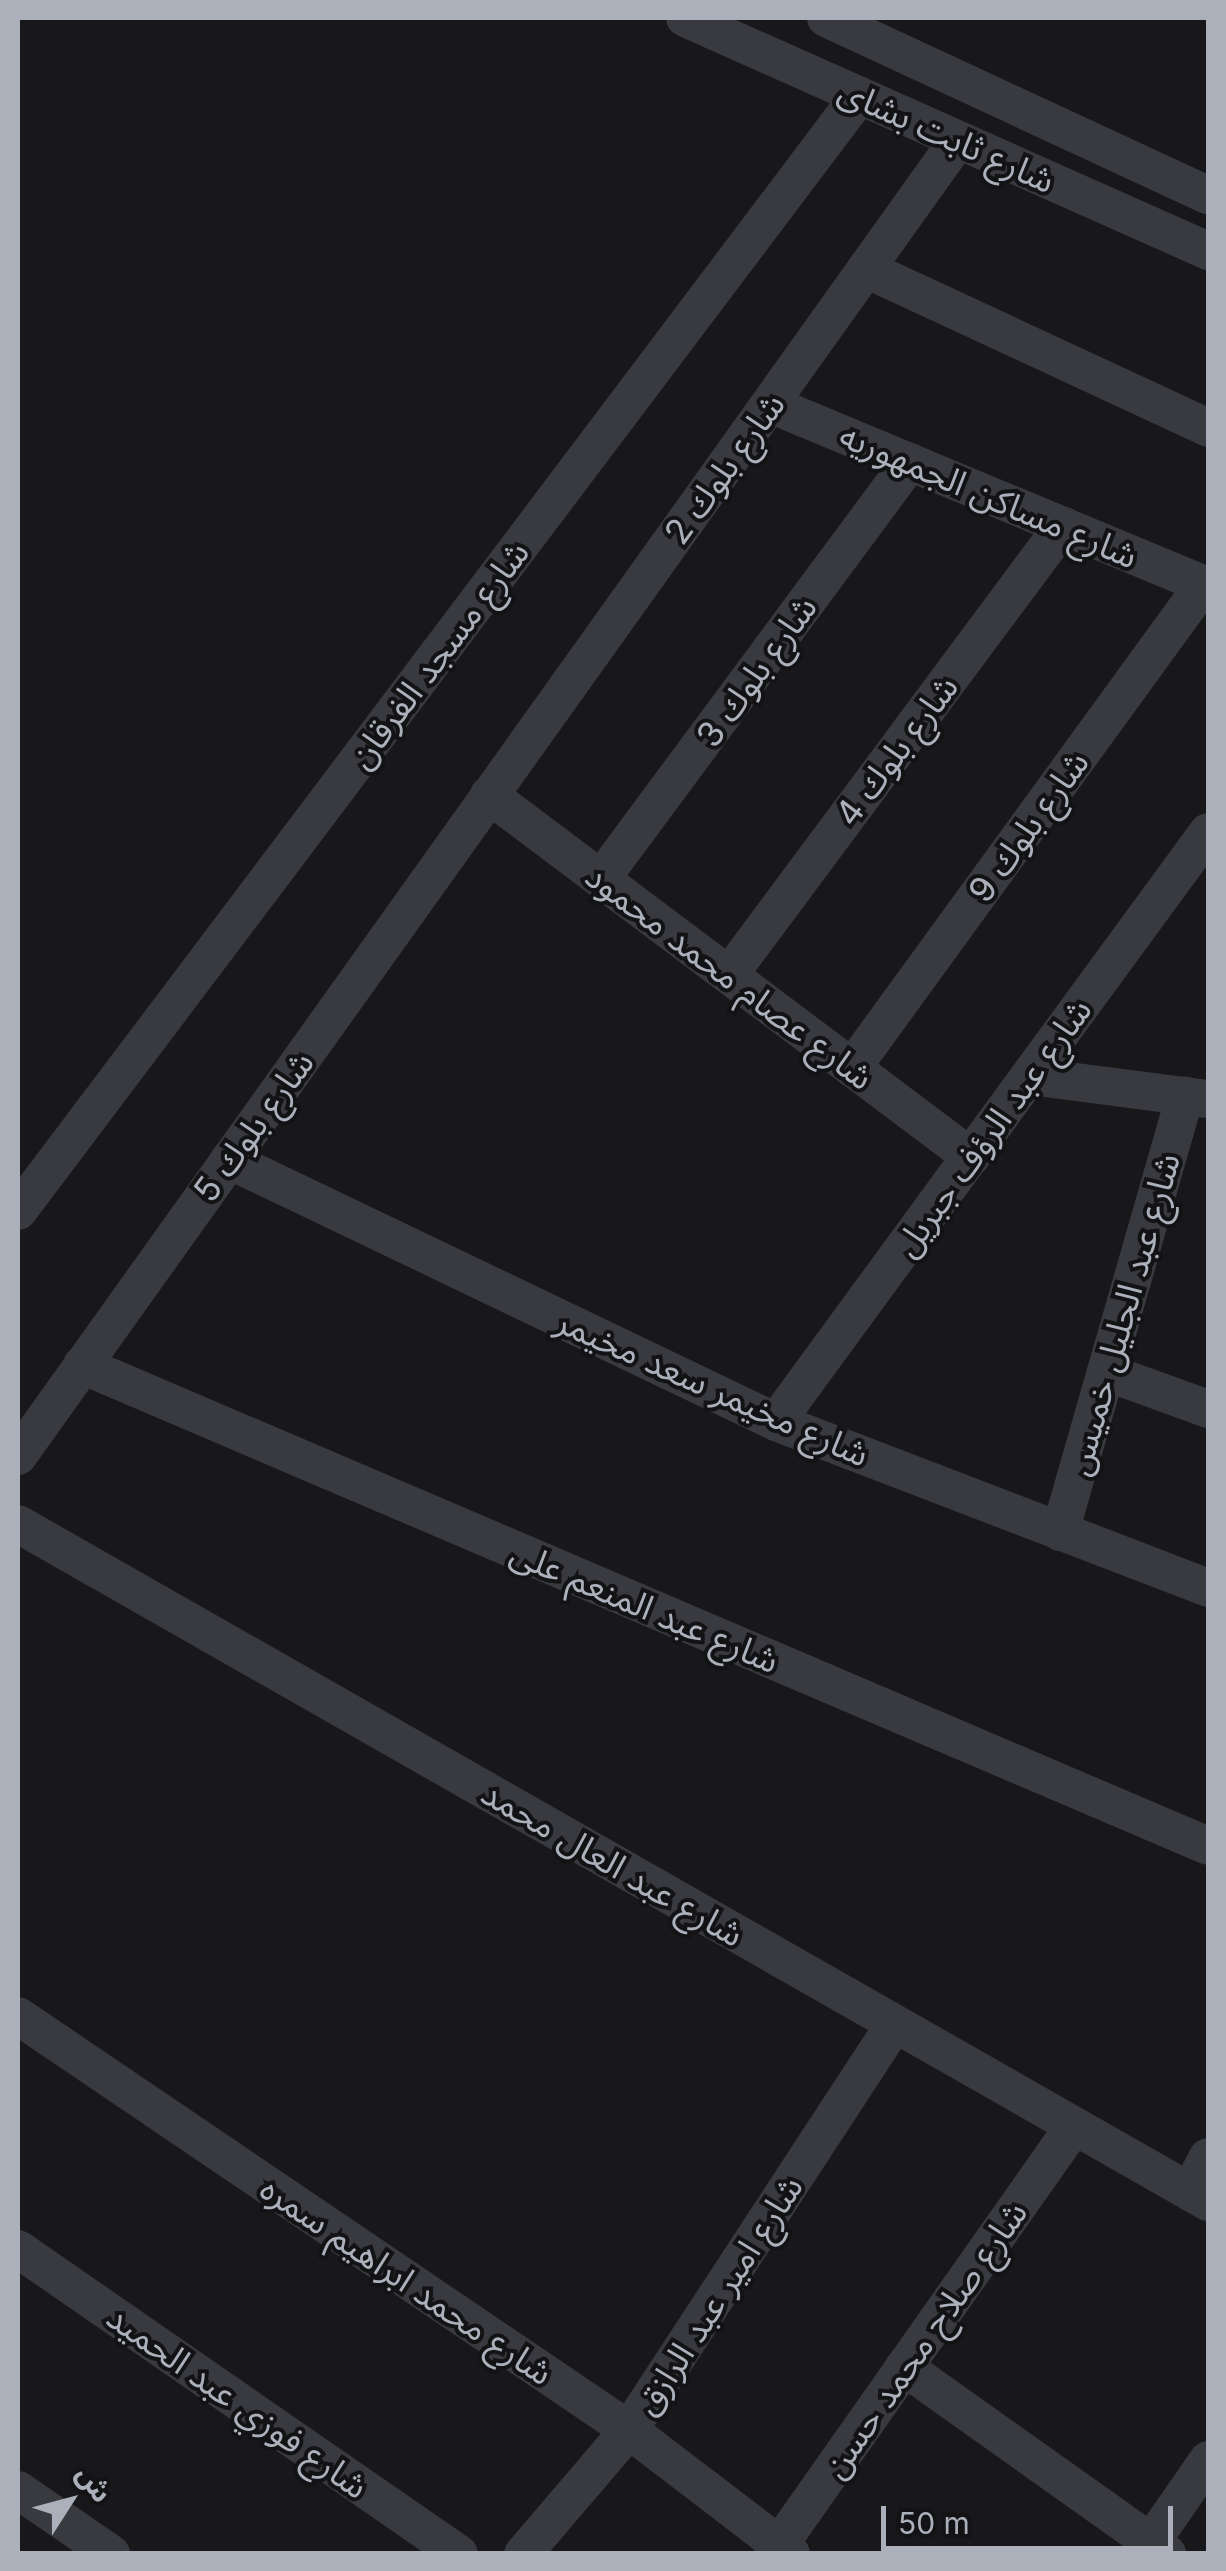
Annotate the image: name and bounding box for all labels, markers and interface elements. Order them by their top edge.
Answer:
street label: شارع ثابت بشاى [832,69,1062,201]
street label: شارع بلوك 2 [655,384,793,552]
street label: شارع مساكن الجمهوريه [834,413,1144,577]
street label: شارع مسجد الفرقان [339,532,537,776]
street label: شارع بلوك 3 [687,587,825,755]
street label: شارع بلوك 4 [826,666,966,834]
street label: شارع بلوك 9 [959,742,1097,910]
street label: شارع عصام محمد محمود [578,854,882,1098]
street label: شارع عبد الرؤف جبريل [884,990,1100,1264]
street label: شارع بلوك 5 [184,1042,322,1210]
street label: شارع عبد الجليل خميس [1056,1148,1188,1480]
street label: شارع مخيمر سعد مخيمر [550,1299,876,1475]
street label: شارع عبد المنعم على [505,1531,785,1681]
street label: شارع عبد العال محمد [474,1771,752,1955]
street label: شارع محمد ابراهيم سمره [253,2167,561,2393]
street label: شارع امير عبد الرازق [625,2167,811,2423]
street label: شارع صلاح محمد حسن [813,2193,1035,2485]
street label: شارع فوزي عبد الحميد [99,2295,377,2507]
north arrow [20,2451,120,2551]
text: ش [69,2458,119,2509]
scale bar [886,2486,1178,2548]
text: 50 m [898,2505,970,2541]

